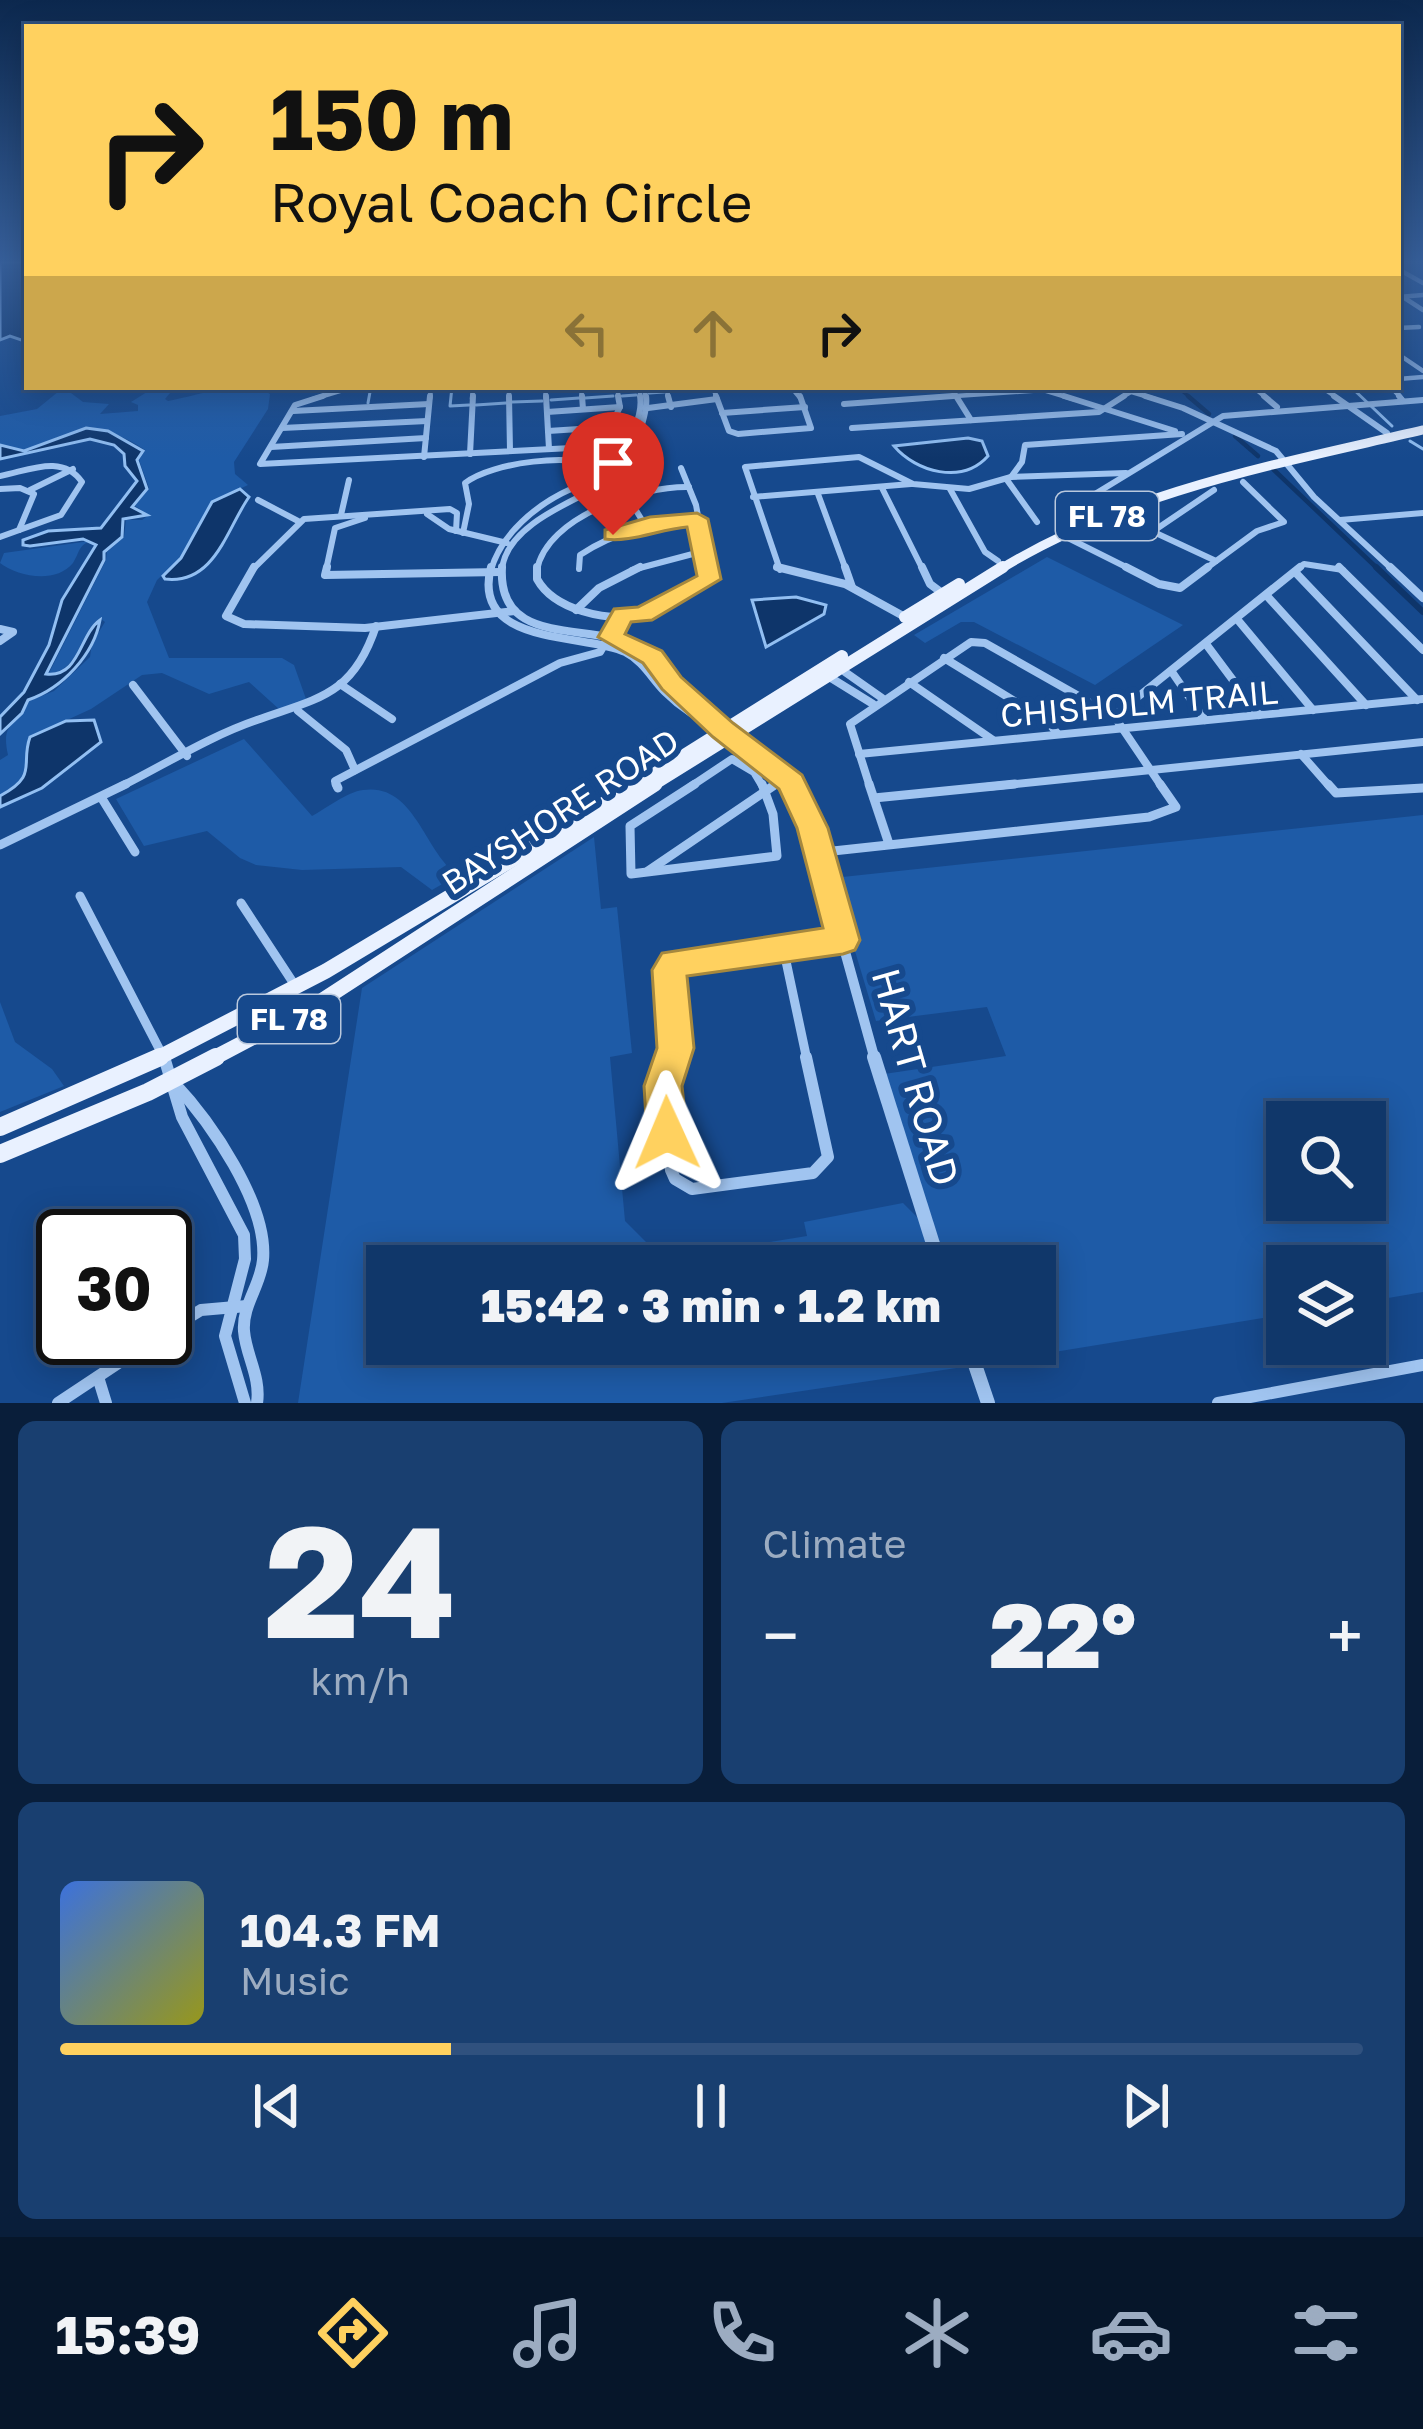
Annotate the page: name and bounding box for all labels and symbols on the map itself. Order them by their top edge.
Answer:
pin [562,412,664,535]
road number: FL 78 [1056,492,1158,540]
street label: CHISHOLM TRAIL [999,671,1279,735]
street label: BAYSHORE ROAD [435,720,685,902]
street label: HART ROAD [863,963,969,1191]
road number: FL 78 [238,995,340,1043]
position arrow [604,1070,730,1196]
speed limit sign: 30 [36,1209,192,1365]

